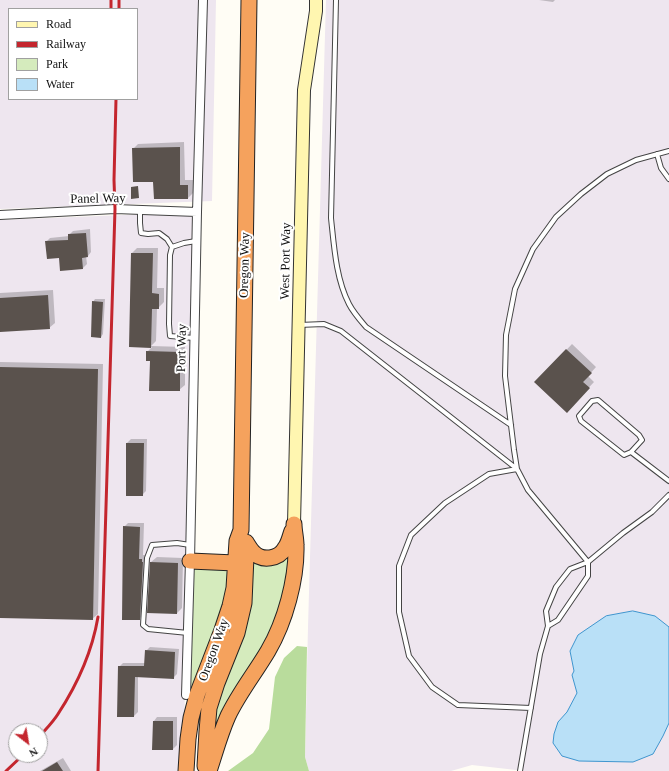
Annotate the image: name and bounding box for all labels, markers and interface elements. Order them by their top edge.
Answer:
legend [8,8,138,100]
text: Road [46,17,71,31]
text: Railway [46,37,86,51]
text: Park [46,57,68,71]
text: Water [46,77,74,91]
street label: Panel Way [70,191,126,207]
street label: West Port Way [278,222,294,300]
street label: Oregon Way [237,232,253,298]
street label: Port Way [174,324,190,372]
street label: Oregon Way [195,616,233,684]
north arrow [8,723,48,763]
text: N [27,745,40,760]

